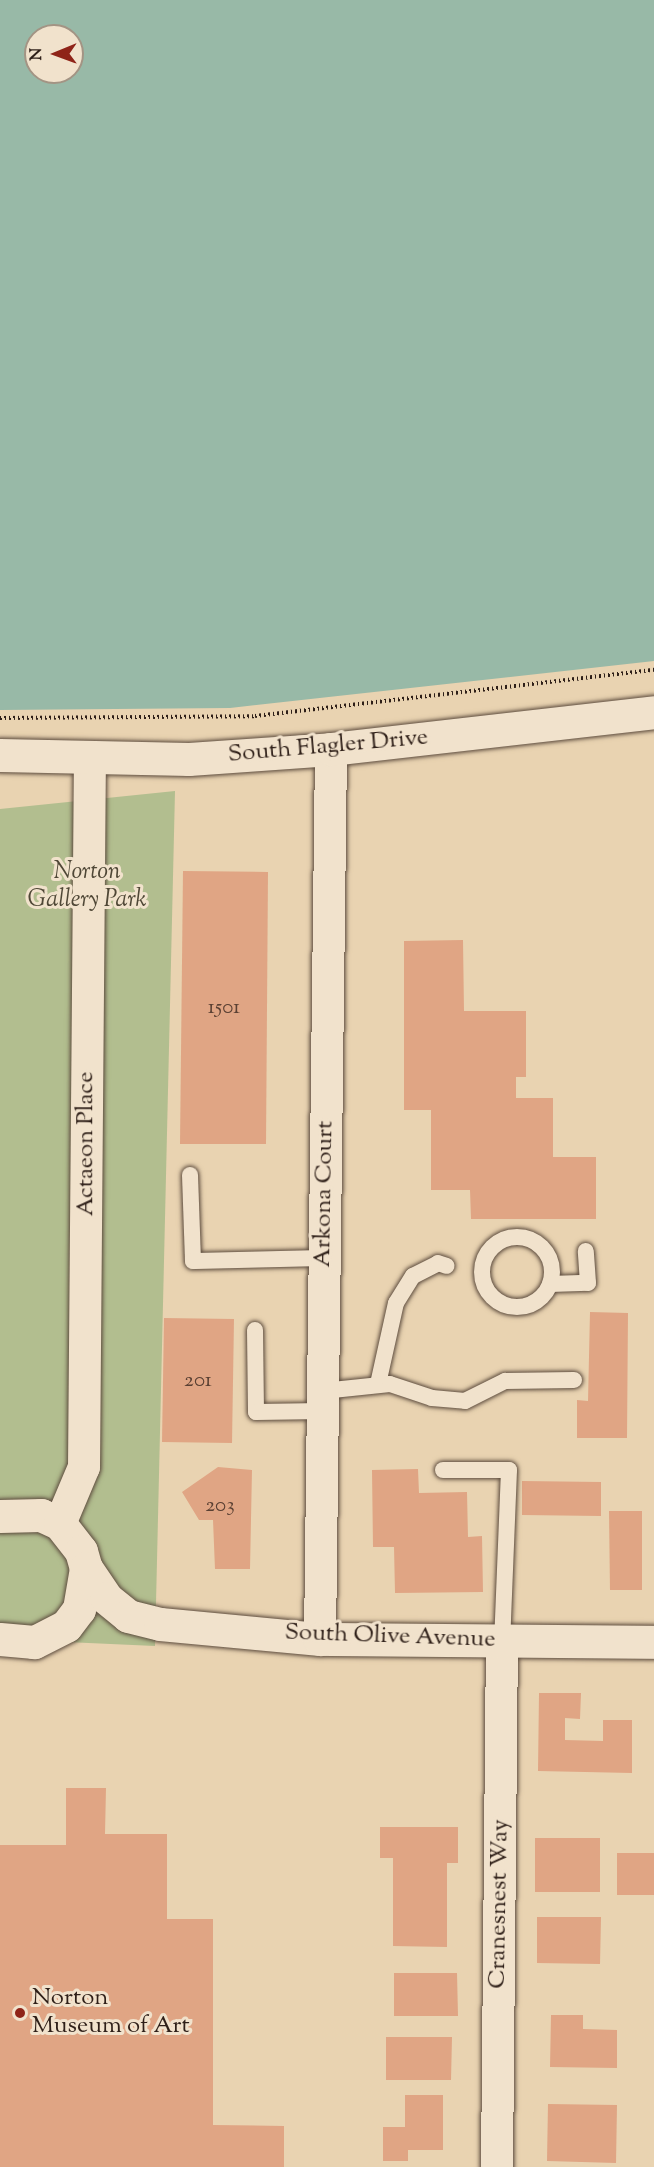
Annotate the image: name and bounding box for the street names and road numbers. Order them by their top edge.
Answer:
street label: South Flagler Drive [227,724,429,770]
street label: Actaeon Place [73,1072,101,1216]
street label: Arkona Court [309,1120,341,1268]
street label: South Olive Avenue [284,1619,496,1655]
street label: Cranesnest Way [484,1819,516,1989]

